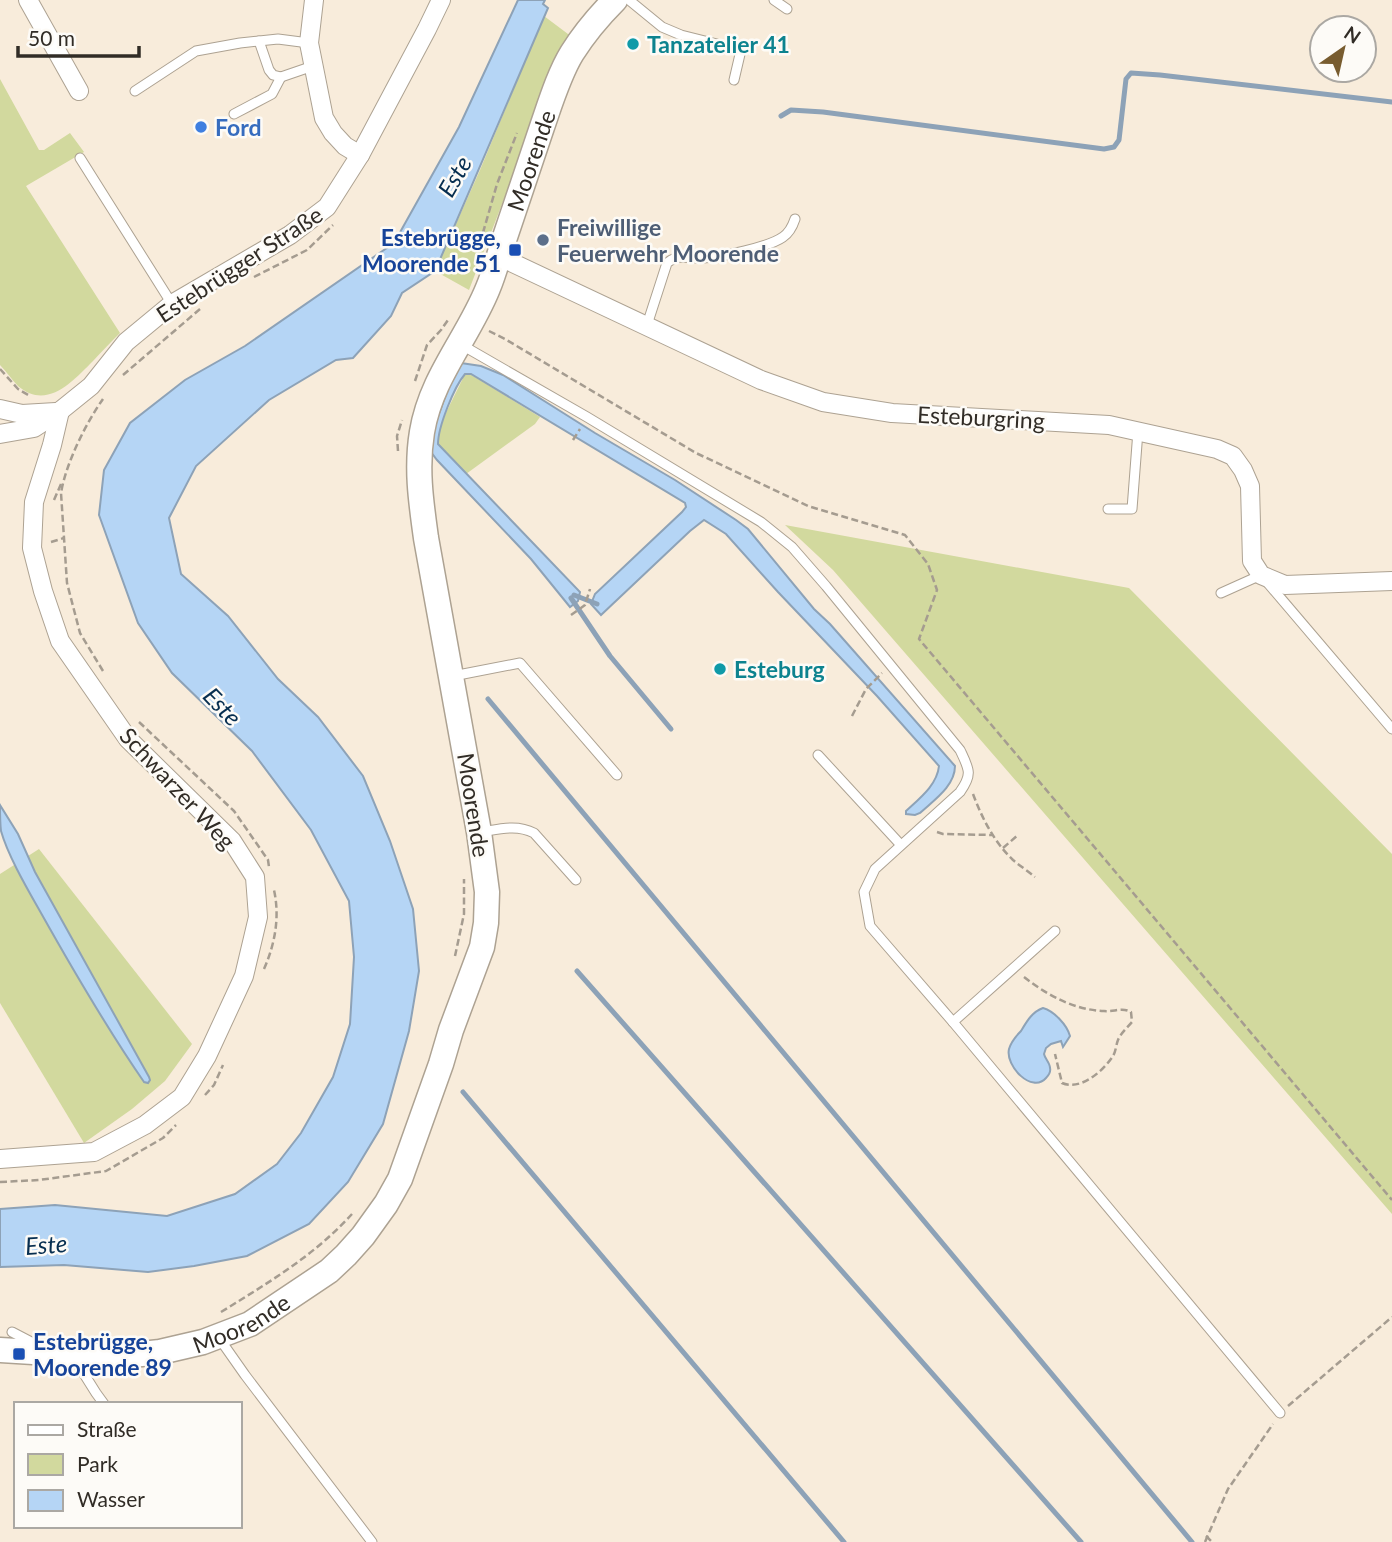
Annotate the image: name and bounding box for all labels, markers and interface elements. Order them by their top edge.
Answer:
scale bar [18,14,138,58]
north arrow [1308,14,1378,84]
text: N [1340,21,1365,48]
text: 50 m [28,25,75,50]
place label: Tanzatelier 41 [647,30,790,58]
marker: Tanzatelier 41 [625,36,641,52]
street label: Moorende [501,106,561,215]
place label: Ford [215,113,262,141]
marker: Ford [193,119,209,135]
water label: Este [431,151,477,201]
street label: Estebrügger Straße [151,200,327,328]
place label: Freiwillige Feuerwehr Moorende [557,213,779,267]
place label: Estebrügge, Moorende 51 [362,223,501,277]
marker: Freiwillige Feuerwehr Moorende [535,232,551,248]
marker: Estebrügge, Moorende 51 [507,242,523,258]
street label: Esteburgring [916,400,1046,434]
place label: Esteburg [734,655,825,683]
marker: Esteburg [712,661,728,677]
water label: Este [198,681,248,731]
street label: Schwarzer Weg [114,721,242,855]
street label: Moorende [452,751,496,859]
water label: Este [24,1228,68,1260]
street label: Moorende [189,1288,295,1359]
place label: Estebrügge, Moorende 89 [33,1327,172,1381]
marker: Estebrügge, Moorende 89 [11,1346,27,1362]
legend [14,1402,242,1528]
text: Straße [77,1416,137,1441]
text: Park [77,1451,118,1476]
text: Wasser [77,1486,145,1511]

